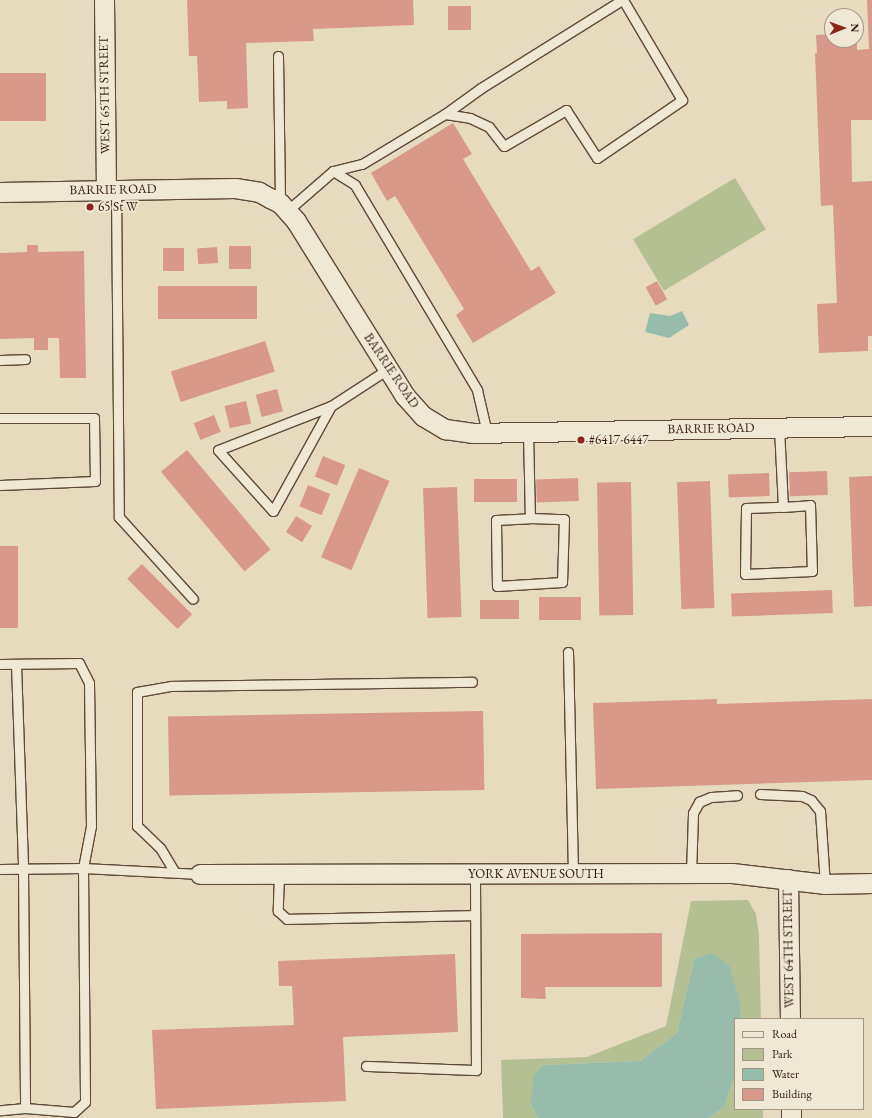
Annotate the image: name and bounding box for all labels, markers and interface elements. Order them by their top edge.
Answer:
north arrow [824,8,864,48]
text: N [848,23,862,32]
street label: WEST 65TH STREET [96,36,114,154]
street label: BARRIE ROAD [69,181,157,199]
place label: 65 St W [98,199,138,215]
marker: 65 St W [85,202,95,212]
street label: BARRIE ROAD [360,331,422,411]
street label: BARRIE ROAD [667,420,755,438]
place label: #6417-6447 [589,432,649,448]
marker: #6417-6447 [576,435,586,445]
street label: YORK AVENUE SOUTH [468,866,604,882]
street label: WEST 64TH STREET [780,890,798,1008]
legend [734,1018,864,1110]
text: Road [772,1026,797,1042]
text: Park [772,1046,792,1062]
text: Water [772,1066,799,1082]
text: Building [772,1086,812,1102]

